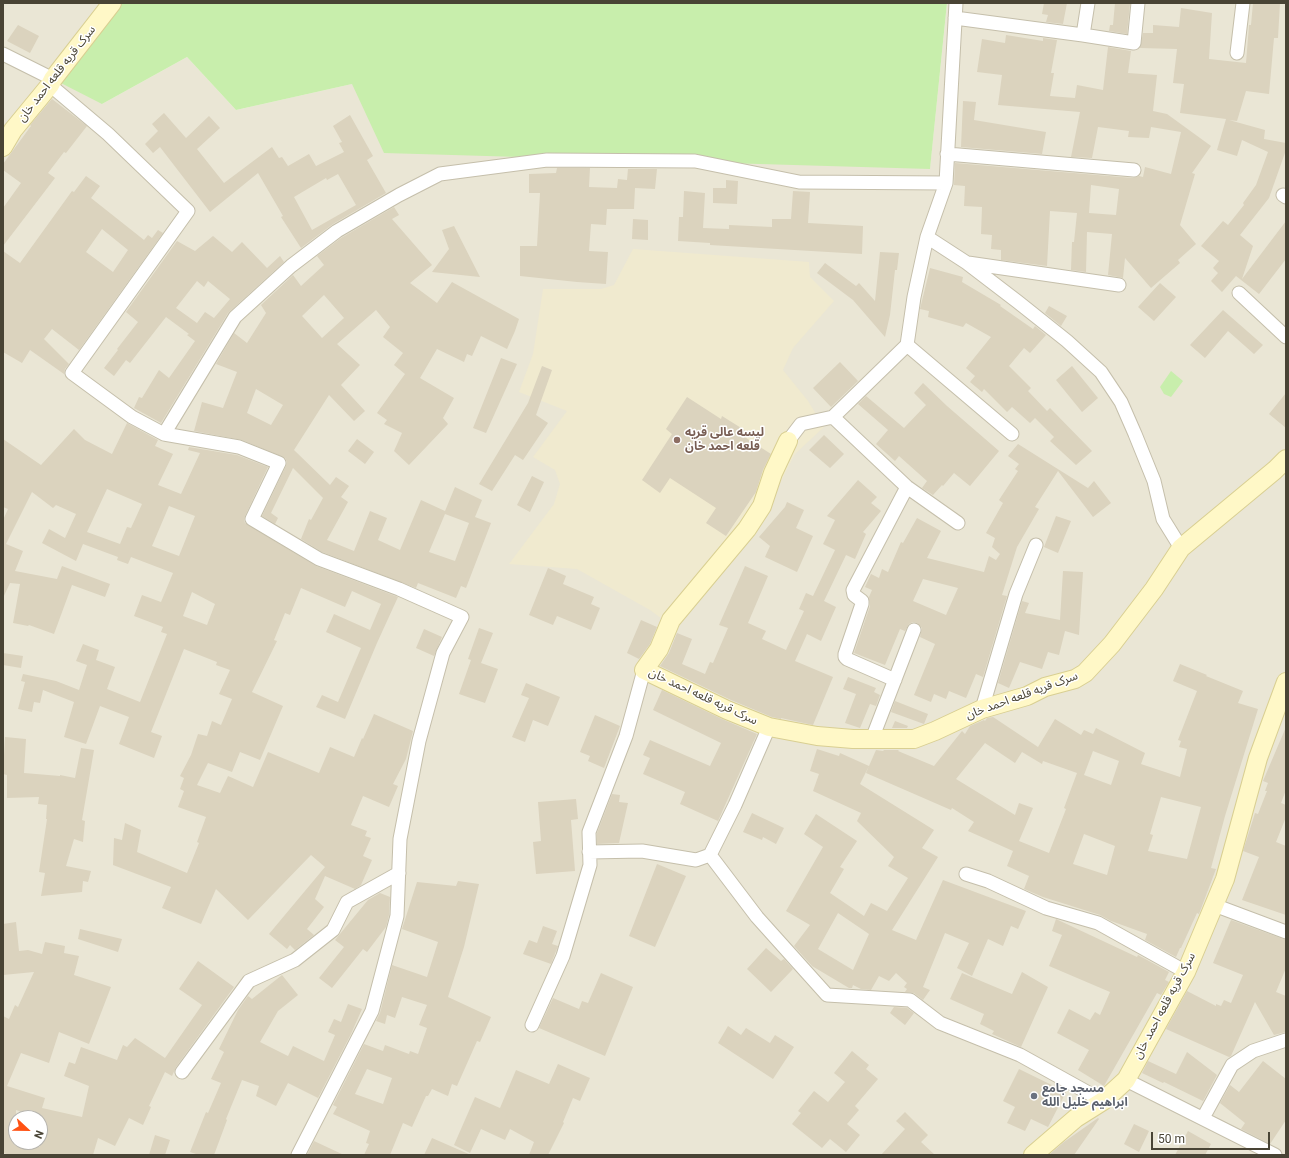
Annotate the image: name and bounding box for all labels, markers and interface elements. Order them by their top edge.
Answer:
street label: سرک قریه قلعه احمد خان [15,23,99,125]
place label: لیسه عالی قریه قلعه احمد خان [685,426,764,454]
marker: لیسه عالی قریه قلعه احمد خان [672,435,682,445]
street label: سرک قریه قلعه احمد خان [646,665,760,729]
street label: سرک قریه قلعه احمد خان [964,669,1080,723]
street label: سرک قریه قلعه احمد خان [1131,950,1199,1062]
place label: مسجد جامع ابراهیم خلیل الله [1042,1082,1128,1110]
marker: مسجد جامع ابراهیم خلیل الله [1029,1091,1039,1101]
north arrow [8,1110,48,1150]
scale bar [1153,1124,1272,1150]
text: N [31,1128,46,1140]
text: 50 m [1158,1132,1185,1146]

